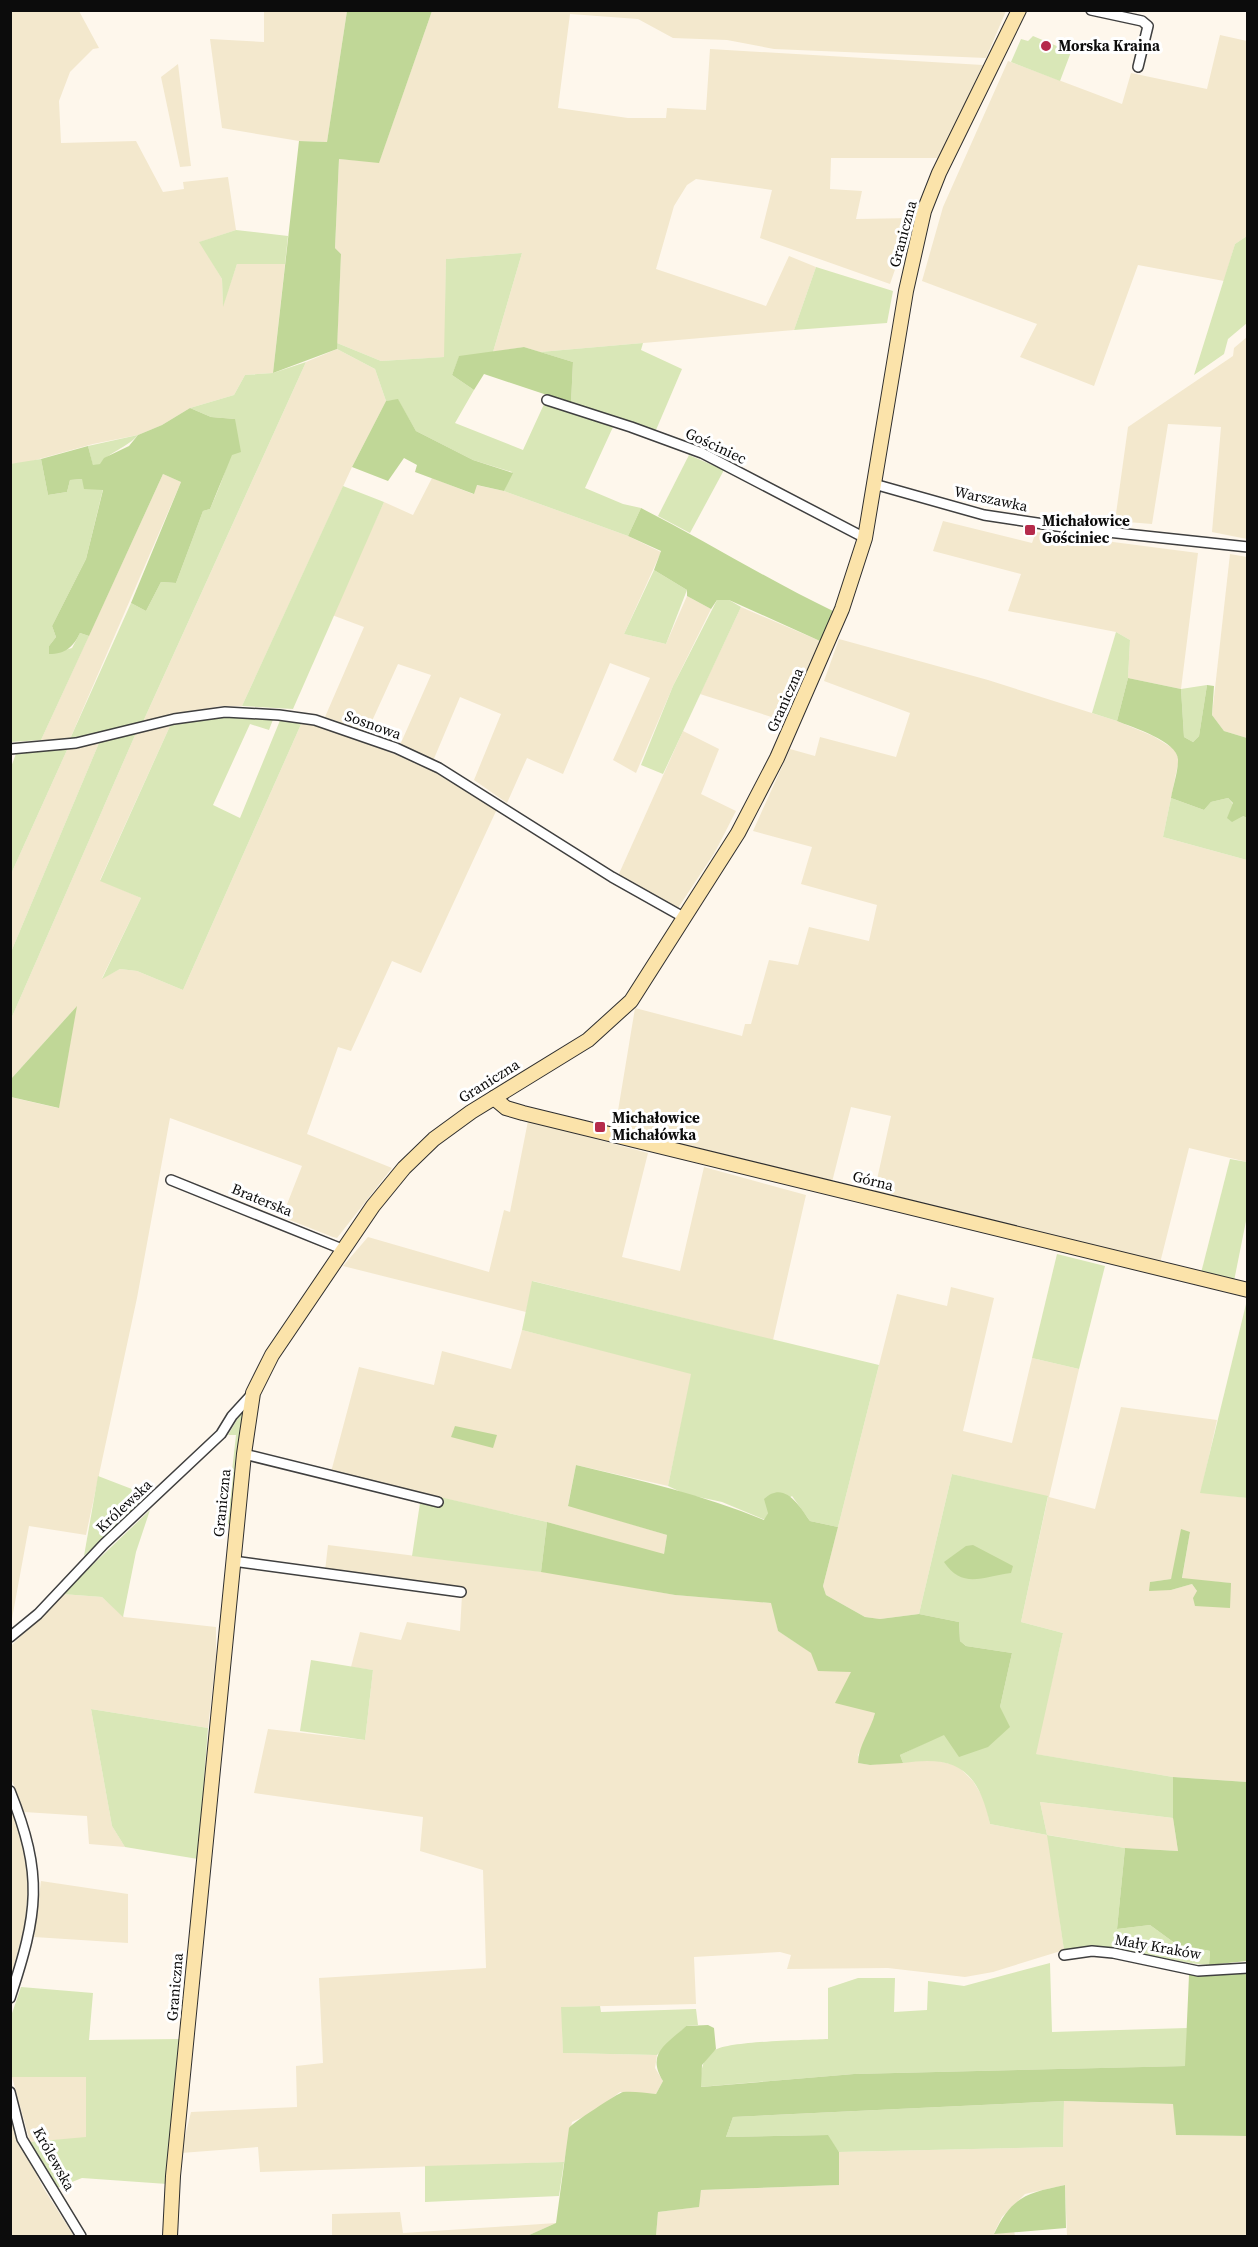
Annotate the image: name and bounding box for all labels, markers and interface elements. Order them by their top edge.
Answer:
place label: Morska Kraina [1058,35,1161,56]
marker: Morska Kraina [1039,39,1053,53]
street label: Graniczna [884,198,922,270]
street label: Gościniec [682,422,750,469]
street label: Warszawka [952,480,1030,517]
place label: Michałowice Gościniec [1042,510,1130,548]
marker: Michałowice Gościniec [1023,523,1037,537]
street label: Graniczna [761,664,808,735]
street label: Sosnowa [342,705,405,745]
street label: Graniczna [454,1053,524,1108]
place label: Michałowice Michałówka [612,1107,700,1145]
marker: Michałowice Michałówka [593,1120,607,1134]
street label: Górna [850,1165,896,1196]
street label: Braterska [229,1178,296,1221]
street label: Graniczna [207,1467,236,1538]
street label: Królewska [91,1474,157,1537]
street label: Mały Kraków [1113,1929,1204,1965]
street label: Graniczna [161,1952,188,2022]
street label: Królewska [28,2123,81,2195]

